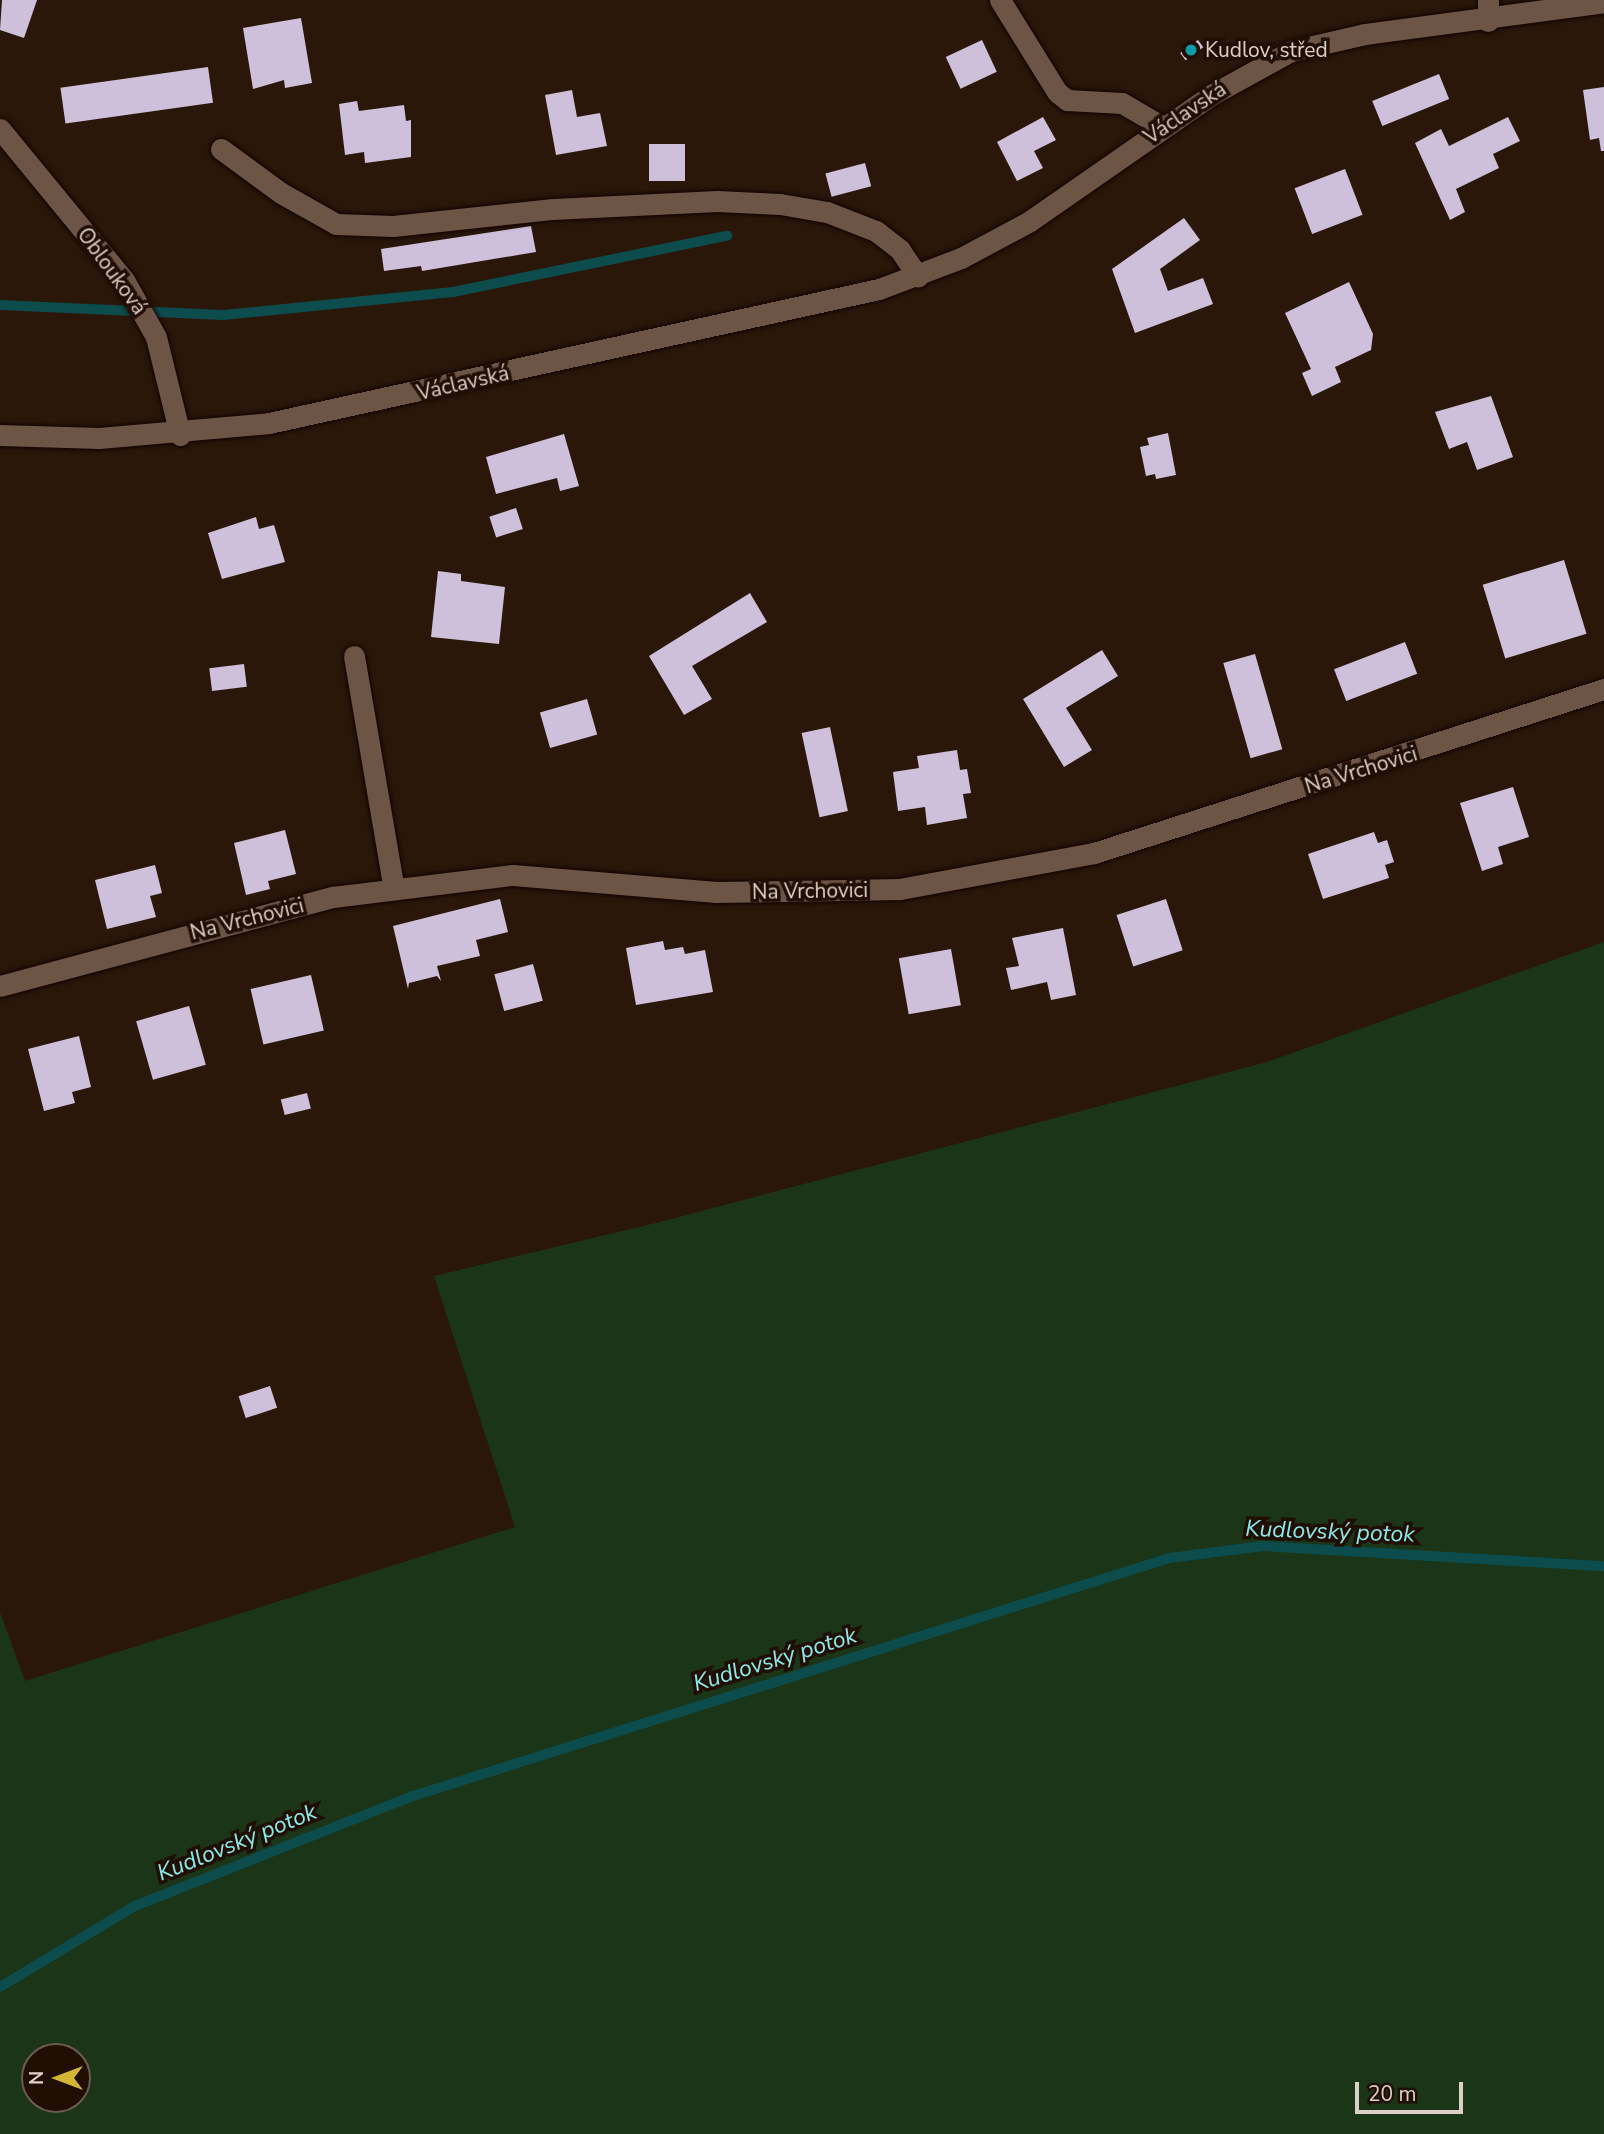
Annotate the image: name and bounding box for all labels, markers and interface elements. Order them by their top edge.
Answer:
place label: Kudlov, střed [1205,37,1328,63]
marker: Kudlov, střed [1183,42,1199,58]
street label: Václavská [1139,76,1231,150]
street label: Oblouková [72,223,152,319]
street label: Václavská [415,360,511,406]
street label: Na Vrchovici [1302,741,1420,799]
street label: Na Vrchovici [752,877,868,905]
street label: Na Vrchovici [188,893,306,945]
water label: Kudlovský potok [1245,1515,1415,1549]
water label: Kudlovský potok [690,1622,860,1698]
water label: Kudlovský potok [153,1798,321,1888]
north arrow [21,2043,91,2113]
scale bar [1359,2068,1468,2112]
text: N [24,2071,50,2085]
text: 20 m [1368,2080,1417,2108]

